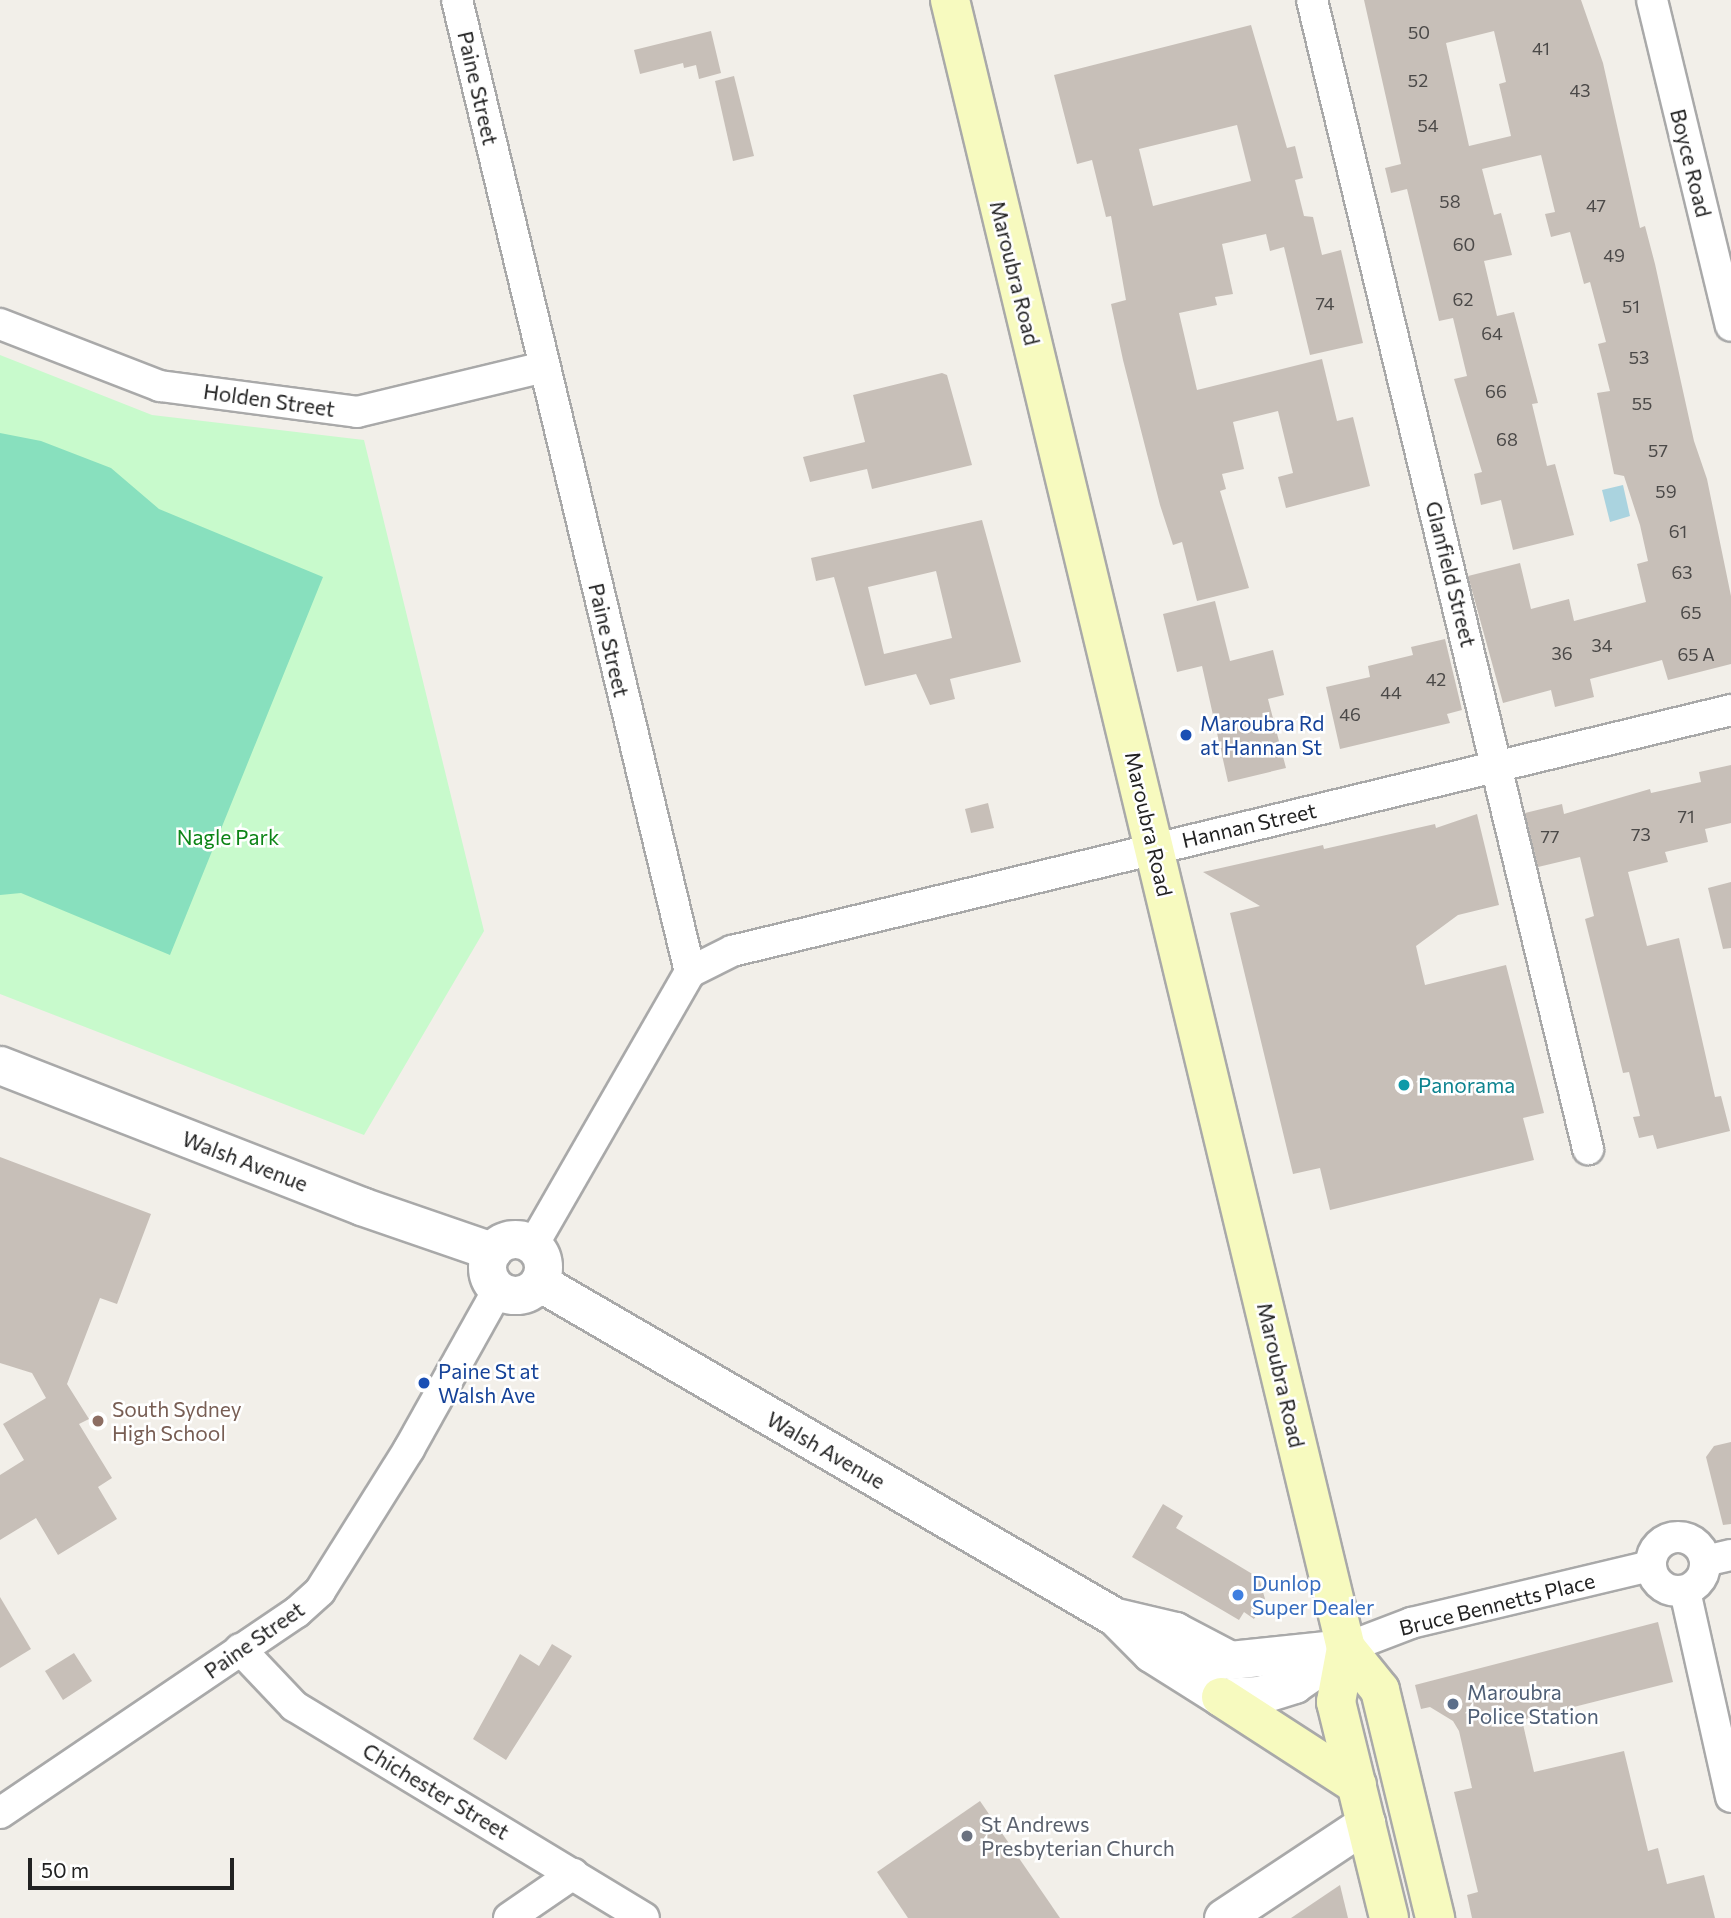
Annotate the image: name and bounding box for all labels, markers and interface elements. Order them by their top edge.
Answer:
house number: 50 [1408,21,1430,43]
street label: Paine Street [453,29,503,147]
house number: 41 [1532,37,1550,59]
house number: 52 [1408,69,1428,91]
house number: 43 [1569,79,1591,101]
street label: Boyce Road [1665,106,1717,220]
house number: 54 [1417,114,1439,136]
house number: 58 [1439,190,1461,212]
house number: 47 [1586,194,1606,216]
street label: Maroubra Road [985,198,1045,348]
house number: 60 [1453,233,1475,255]
house number: 49 [1603,244,1625,266]
house number: 62 [1453,288,1473,310]
house number: 74 [1315,292,1335,314]
house number: 51 [1622,295,1640,317]
house number: 64 [1481,322,1503,344]
house number: 53 [1629,346,1649,368]
street label: Holden Street [202,378,336,422]
house number: 66 [1485,380,1507,402]
house number: 55 [1632,392,1652,414]
house number: 68 [1496,428,1518,450]
house number: 57 [1648,439,1668,461]
house number: 59 [1655,480,1677,502]
street label: Glanfield Street [1421,498,1481,650]
house number: 61 [1669,520,1687,542]
house number: 63 [1671,561,1693,583]
street label: Paine Street [584,581,634,699]
house number: 65 [1680,601,1702,623]
house number: 34 [1591,634,1613,656]
house number: 36 [1551,642,1573,664]
house number: 65 A [1677,643,1715,665]
house number: 42 [1426,668,1446,690]
house number: 44 [1380,681,1402,703]
house number: 46 [1339,703,1361,725]
place label: Maroubra Rd at Hannan St [1200,710,1324,760]
marker: Maroubra Rd at Hannan St [1178,727,1194,743]
street label: Maroubra Road [1120,749,1178,899]
street label: Hannan Street [1179,797,1319,853]
house number: 71 [1677,805,1695,827]
house number: 73 [1631,823,1651,845]
park label: Nagle Park [177,824,279,850]
house number: 77 [1540,825,1560,847]
place label: Panorama [1418,1072,1515,1098]
marker: Panorama [1396,1077,1412,1093]
street label: Walsh Avenue [179,1126,311,1196]
street label: Maroubra Road [1252,1300,1310,1450]
place label: Paine St at Walsh Ave [438,1358,539,1408]
marker: Paine St at Walsh Ave [416,1375,432,1391]
place label: South Sydney High School [112,1396,242,1446]
street label: Walsh Avenue [762,1406,890,1494]
marker: South Sydney High School [90,1413,106,1429]
street label: Bruce Bennetts Place [1397,1568,1597,1640]
place label: Dunlop Super Dealer [1252,1570,1374,1620]
marker: Dunlop Super Dealer [1230,1587,1246,1603]
street label: Paine Street [199,1596,309,1684]
place label: Maroubra Police Station [1467,1679,1599,1729]
marker: Maroubra Police Station [1445,1696,1461,1712]
street label: Chichester Street [358,1737,514,1845]
place label: St Andrews Presbyterian Church [981,1811,1175,1861]
marker: St Andrews Presbyterian Church [959,1828,975,1844]
scale bar [32,1844,238,1888]
text: 50 m [41,1857,89,1882]

